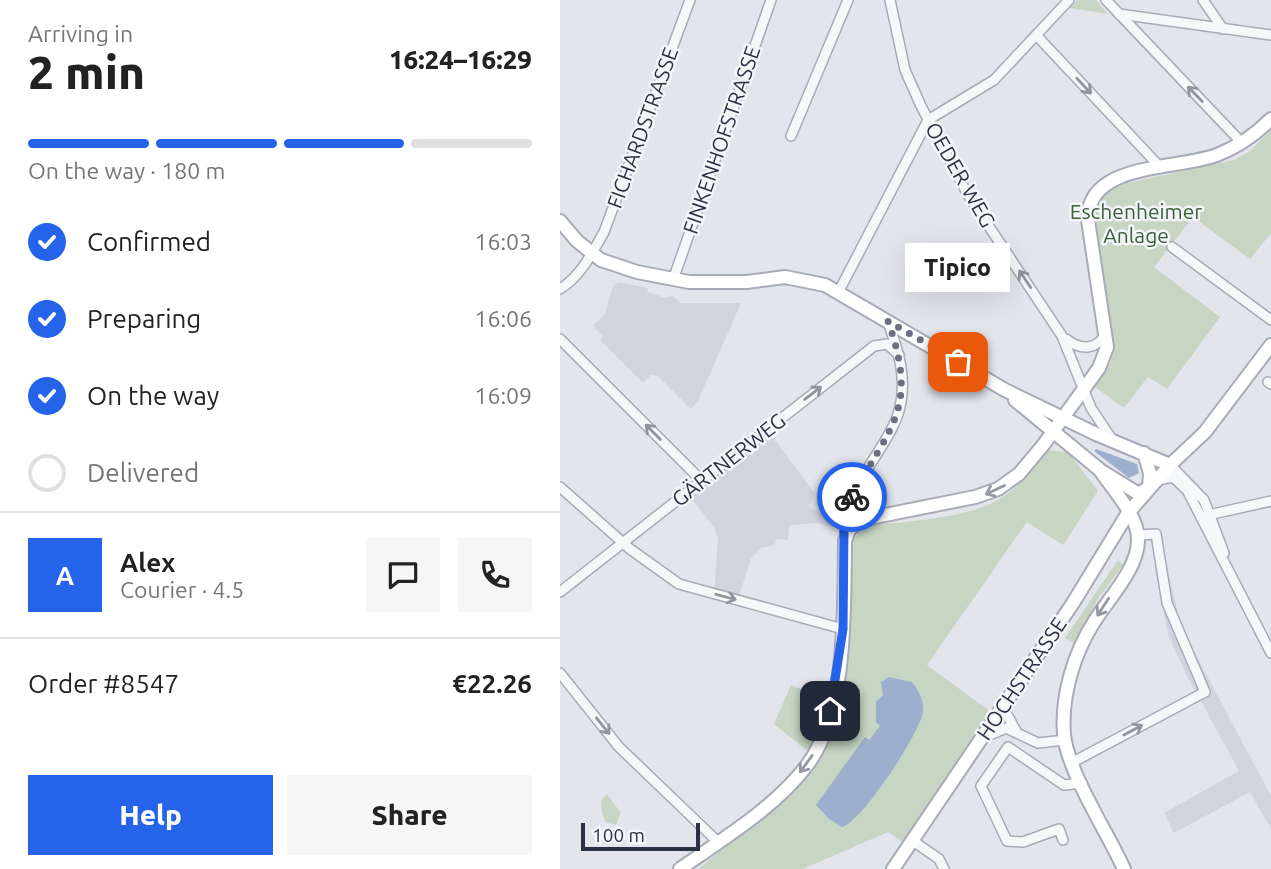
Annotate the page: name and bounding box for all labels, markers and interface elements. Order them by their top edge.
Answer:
text: Arriving in [28,21,133,46]
street label: FINKENHOFSTRASSE [678,43,764,237]
street label: FICHARDSTRASSE [602,44,682,211]
text: 16:24–16:29 [389,45,532,74]
text: 2 min [28,46,145,98]
one-way arrow [1075,77,1092,94]
one-way arrow [1187,85,1203,103]
street label: OEDER WEG [921,118,1001,231]
text: On the way · 180 m [28,158,225,183]
park label: Eschenheimer Anlage [1070,199,1202,247]
icon: check [28,223,66,261]
text: Confirmed [87,227,211,256]
text: 16:03 [474,229,532,254]
callout: Tipico [906,243,1010,292]
text: Tipico [924,255,991,280]
one-way arrow [1018,269,1032,289]
icon: check [28,300,66,338]
text: Preparing [87,304,201,333]
text: 16:06 [474,306,532,331]
pin [928,332,988,392]
icon: bag [939,343,977,381]
icon: check [28,377,66,415]
text: On the way [87,381,219,410]
text: 16:09 [474,383,532,408]
one-way arrow [804,386,822,401]
street label: GÄRTNERWEG [667,408,790,511]
one-way arrow [645,424,662,441]
text: Delivered [87,458,199,487]
courier [817,462,887,532]
icon: bike [833,478,871,516]
one-way arrow [985,483,1006,497]
button: chat [366,538,440,612]
button: phone [458,538,532,612]
text: Alex [120,548,175,577]
text: A [56,561,74,590]
text: Courier · 4.5 [120,577,244,602]
one-way arrow [714,591,737,604]
one-way arrow [1096,597,1110,617]
street label: HOCHSTRASSE [971,613,1071,744]
text: Order #8547 [28,669,179,698]
text: €22.26 [452,669,532,698]
pin [800,681,860,741]
icon: home [811,692,849,730]
one-way arrow [595,717,611,735]
one-way arrow [1122,723,1143,736]
one-way arrow [799,754,813,773]
button: Help [28,775,273,855]
button: Share [287,775,532,855]
scale bar [581,820,700,852]
text: 100 m [592,824,645,846]

